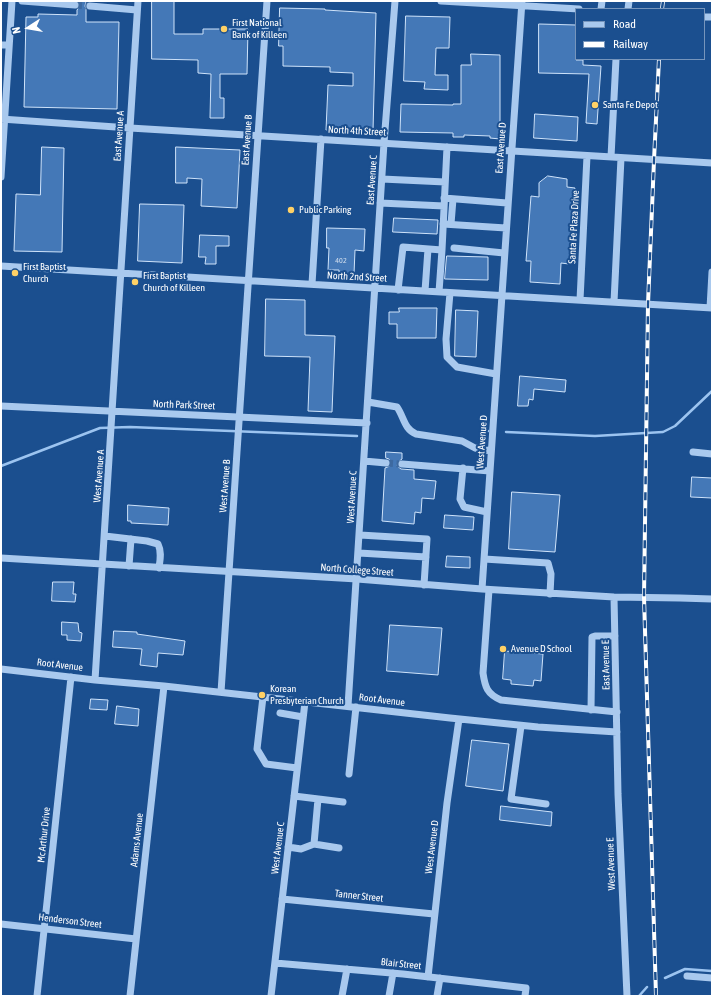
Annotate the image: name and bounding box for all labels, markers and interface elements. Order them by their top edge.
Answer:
north arrow [8,8,48,48]
legend [575,8,705,60]
place label: First National Bank of Killeen [232,17,287,40]
text: Road [613,17,636,31]
marker: First National Bank of Killeen [219,24,229,34]
text: N [10,26,23,35]
text: Railway [613,37,648,51]
place label: Santa Fe Depot [603,99,658,111]
marker: Santa Fe Depot [590,100,600,110]
street label: East Avenue A [111,110,127,162]
street label: East Avenue B [239,114,255,166]
street label: East Avenue D [493,122,509,174]
street label: North 4th Street [328,123,386,139]
street label: East Avenue C [364,155,380,205]
street label: Santa Fe Plaza Drive [566,190,582,264]
place label: Public Parking [299,204,351,216]
marker: Public Parking [286,205,296,215]
house number: 402 [335,255,347,265]
place label: First Baptist Church [23,261,66,284]
marker: First Baptist Church [10,268,20,278]
street label: North 2nd Street [327,269,387,285]
place label: First Baptist Church of Killeen [143,270,205,294]
marker: First Baptist Church of Killeen [130,277,140,287]
street label: North Park Street [153,398,215,412]
street label: West Avenue D [474,415,490,469]
street label: West Avenue A [91,449,107,503]
street label: West Avenue B [217,459,233,513]
street label: West Avenue C [345,470,359,524]
street label: North College Street [320,561,394,579]
street label: East Avenue E [600,640,612,690]
place label: Avenue D School [511,643,572,655]
marker: Avenue D School [498,644,508,654]
street label: Root Avenue [36,656,84,674]
place label: Korean Presbyterian Church [270,683,344,706]
marker: Korean Presbyterian Church [257,690,267,700]
street label: Root Avenue [358,691,406,709]
street label: Mc Arthur Drive [35,807,53,863]
street label: Adams Avenue [128,812,146,868]
street label: West Avenue D [423,820,441,874]
street label: West Avenue C [269,821,287,875]
street label: West Avenue E [604,838,618,890]
street label: Tanner Street [334,887,384,905]
street label: Henderson Street [38,911,102,931]
street label: Blair Street [380,956,422,972]

